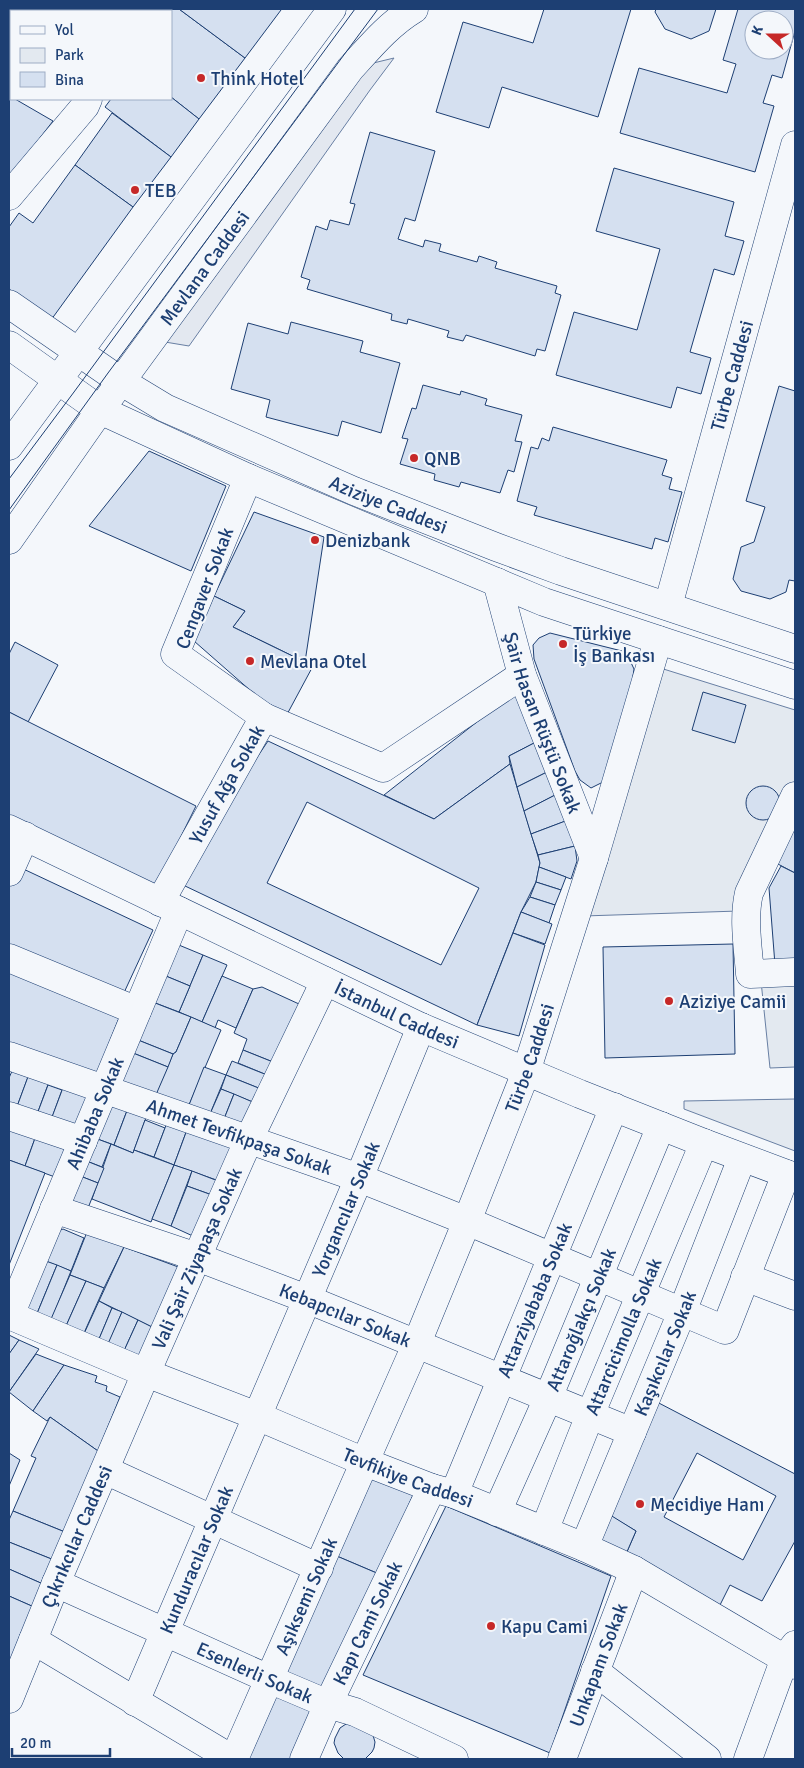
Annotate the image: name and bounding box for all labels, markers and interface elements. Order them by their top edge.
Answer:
legend [10,10,172,100]
north arrow [744,10,794,60]
text: Yol [55,21,74,39]
text: K [748,23,767,38]
text: Park [55,46,84,64]
place label: Think Hotel [211,67,304,91]
text: Bina [55,71,84,89]
marker: Think Hotel [195,72,207,84]
place label: TEB [145,179,177,203]
marker: TEB [129,184,141,196]
street label: Mevlana Caddesi [155,206,255,331]
street label: Türbe Caddesi [706,318,759,434]
place label: QNB [424,447,461,471]
marker: QNB [408,452,420,464]
street label: Aziziye Caddesi [325,471,451,540]
street label: Cengaver Sokak [171,524,239,653]
place label: Denizbank [325,529,411,553]
marker: Denizbank [309,534,321,546]
place label: Türkiye İş Bankası [573,622,655,668]
street label: Şair Hasan Rüştü Sokak [498,629,586,818]
marker: Türkiye İş Bankası [557,638,569,650]
place label: Mevlana Otel [260,650,367,674]
marker: Mevlana Otel [244,655,256,667]
street label: Yusuf Ağa Sokak [184,721,270,849]
street label: İstanbul Caddesi [330,976,462,1055]
place label: Aziziye Camii [679,990,786,1014]
marker: Aziziye Camii [663,995,675,1007]
street label: Türbe Caddesi [500,1001,560,1116]
street label: Ahibaba Sokak [61,1053,130,1173]
street label: Ahmet Tevfikpaşa Sokak [143,1094,336,1181]
street label: Yorgancılar Sokak [307,1138,386,1281]
street label: Vali Şair Ziyapaşa Sokak [147,1164,248,1353]
street label: Attarziyababa Sokak [492,1219,578,1382]
street label: Attaroğlakçı Sokak [541,1244,622,1395]
street label: Attarcicimolla Sokak [580,1254,668,1419]
street label: Kebapcılar Sokak [276,1278,415,1353]
street label: Kaşıkcılar Sokak [629,1287,702,1420]
street label: Tevfikiye Caddesi [339,1443,477,1514]
street label: Çıkrıkcılar Caddesi [36,1462,118,1611]
street label: Kunduracılar Sokak [155,1482,239,1637]
place label: Mecidiye Hanı [650,1493,764,1517]
marker: Mecidiye Hanı [634,1498,646,1510]
street label: Aşıksemi Sokak [270,1533,343,1659]
street label: Kapı Cami Sokak [328,1557,408,1689]
street label: Unkapanı Sokak [564,1599,634,1730]
place label: Kapu Cami [501,1615,588,1639]
marker: Kapu Cami [485,1620,497,1632]
street label: Esenlerli Sokak [192,1637,317,1709]
scale bar [12,1726,110,1758]
text: 20 m [20,1734,51,1752]

